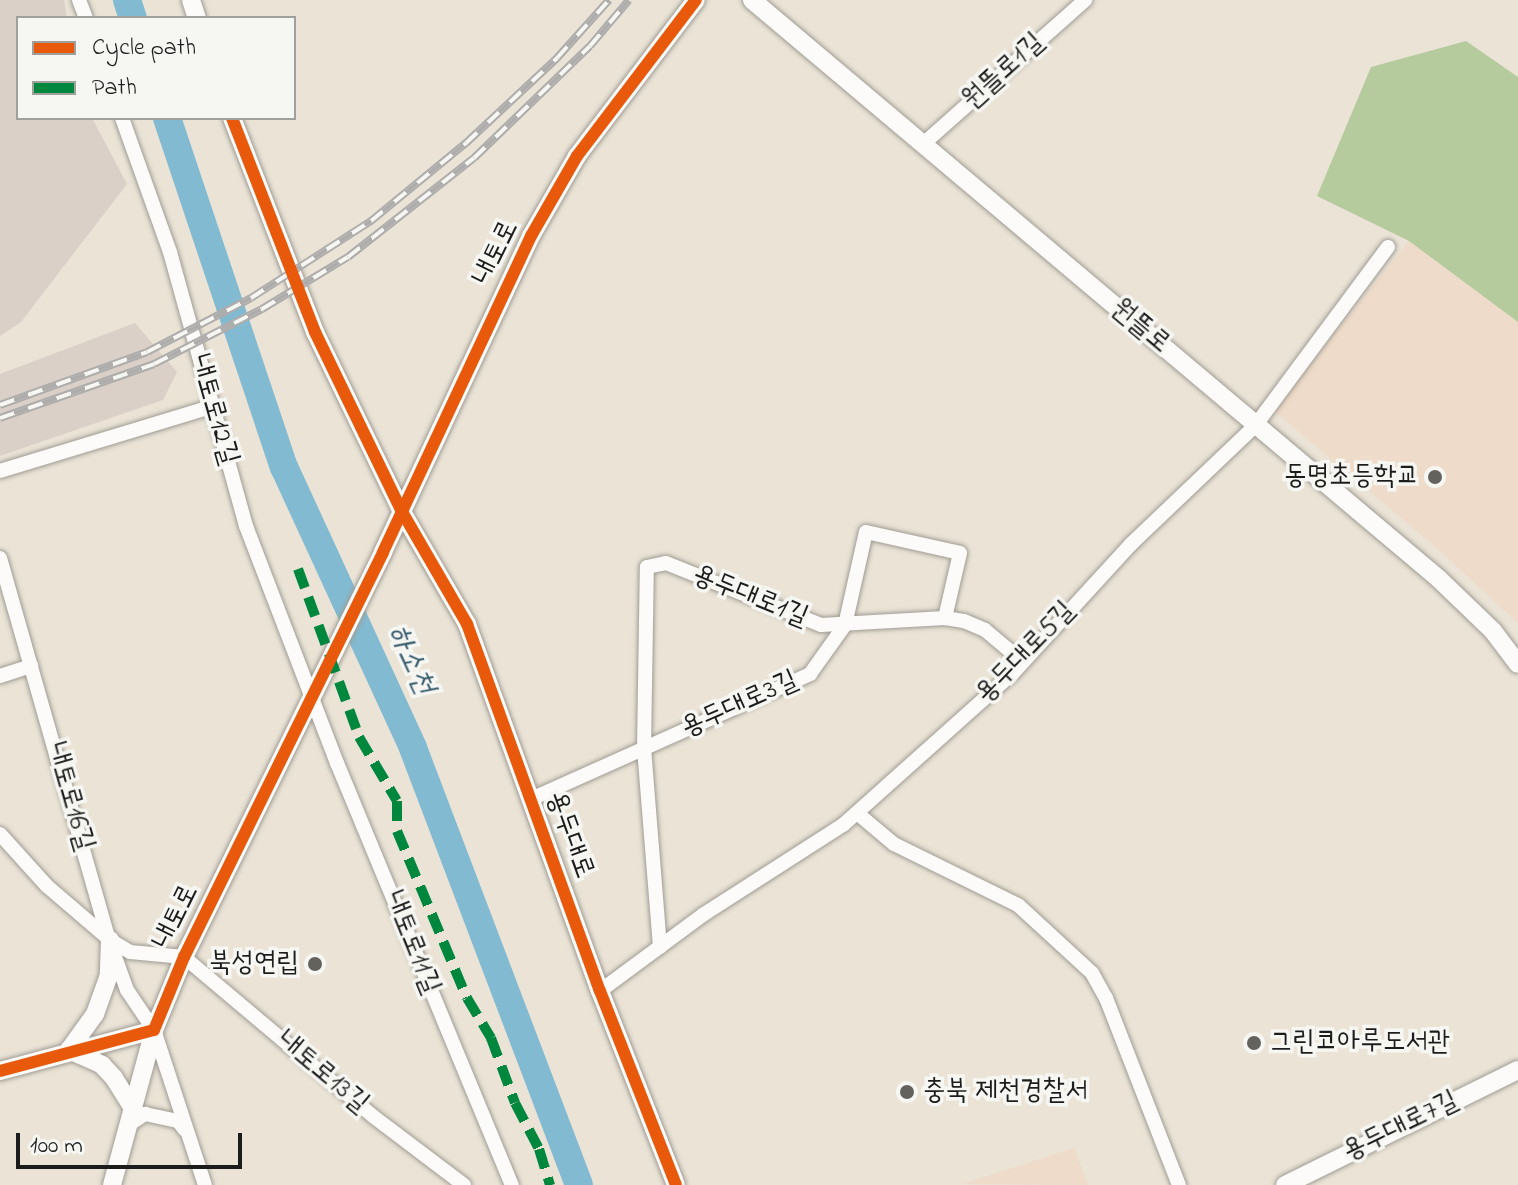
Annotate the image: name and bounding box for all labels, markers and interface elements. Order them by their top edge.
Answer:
legend [16,16,296,120]
street label: 원뜰로1길 [956,26,1052,118]
text: Cycle path [92,31,196,66]
text: Path [92,71,137,106]
street label: 내토로 [467,215,527,291]
street label: 원뜰로 [1103,292,1177,362]
street label: 내토로12길 [181,351,245,469]
place label: 동명초등학교 [1284,460,1419,494]
marker: 동명초등학교 [1426,468,1444,486]
street label: 용두대로1길 [687,559,813,635]
street label: 용두대로5길 [969,595,1083,711]
water label: 하소천 [378,620,442,700]
street label: 용두대로3길 [676,664,804,746]
street label: 내토로16길 [38,739,100,855]
street label: 용두대로 [538,787,600,883]
street label: 내토로 [147,879,207,955]
street label: 내토로11길 [375,887,447,999]
place label: 북성연립 [209,947,299,981]
marker: 북성연립 [306,955,324,973]
street label: 내토로13길 [269,1025,375,1121]
place label: 그린코아루도서관 [1270,1026,1450,1060]
marker: 그린코아루도서관 [1245,1034,1263,1052]
place label: 충북 제천경찰서 [923,1075,1088,1109]
marker: 충북 제천경찰서 [898,1083,916,1101]
street label: 용두대로7길 [1338,1085,1464,1169]
scale bar [20,1117,246,1167]
text: 100 m [30,1129,83,1164]

